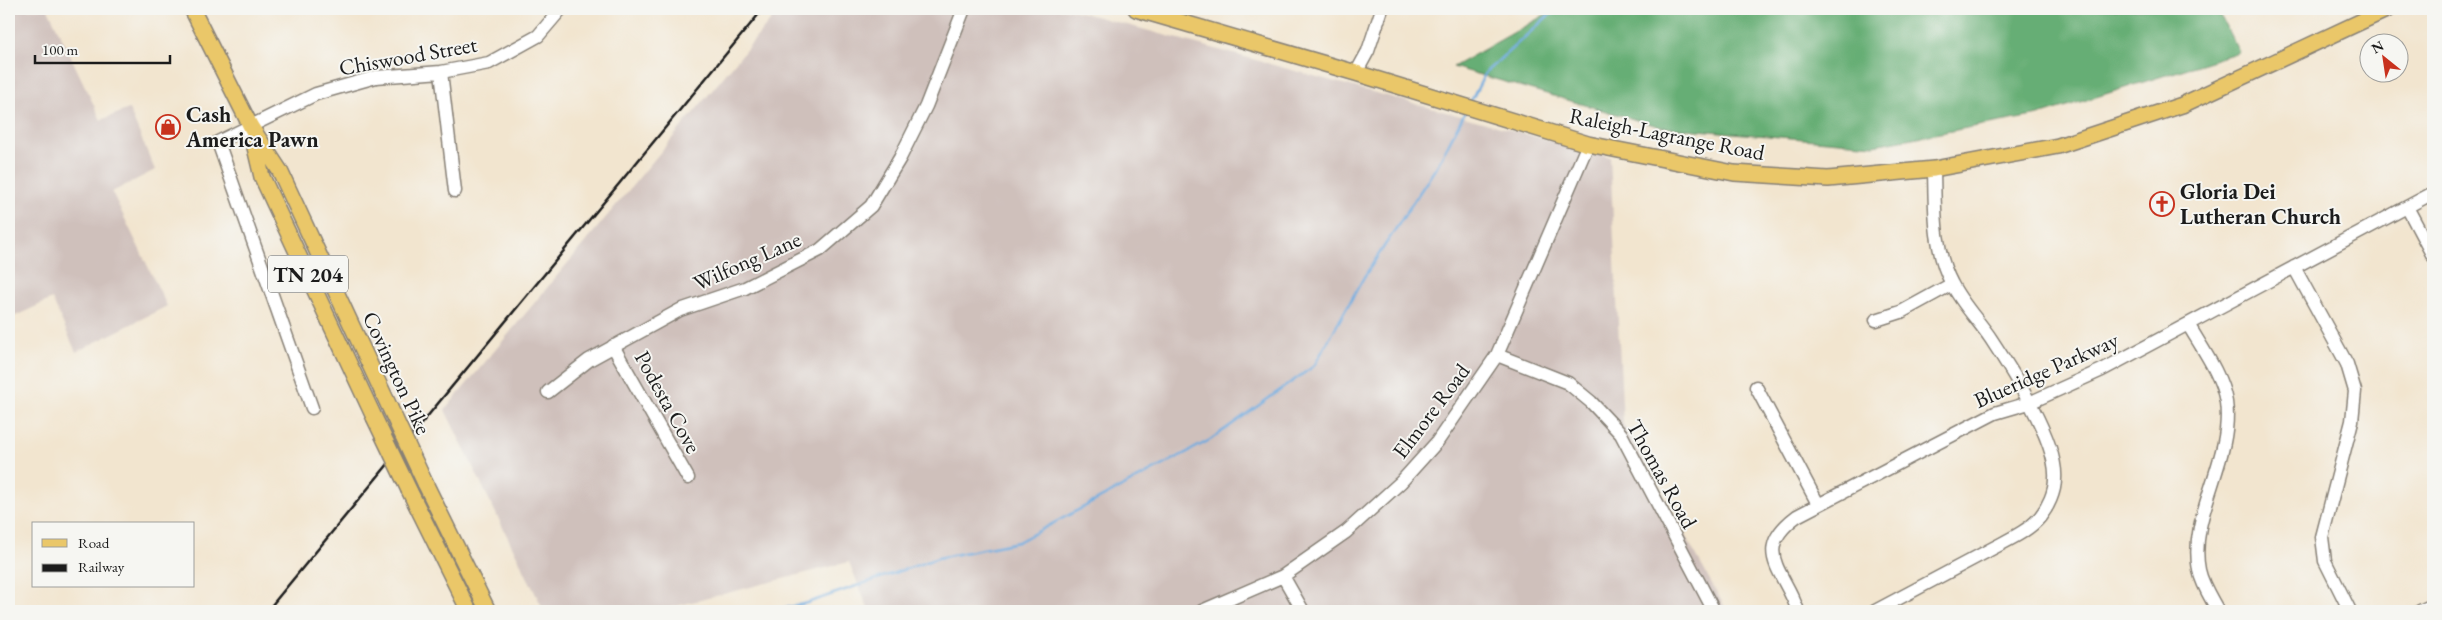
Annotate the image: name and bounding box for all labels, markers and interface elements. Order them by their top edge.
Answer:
street label: Chiswood Street [337,30,479,82]
scale bar [35,32,170,64]
north arrow [2360,32,2410,82]
text: N [2368,36,2387,57]
text: 100 m [42,40,79,59]
place label: Cash America Pawn [185,100,319,154]
street label: Raleigh-Lagrange Road [1567,101,1768,167]
shop icon: Cash America Pawn [155,114,181,140]
place label: Gloria Dei Lutheran Church [2180,177,2341,231]
church icon: Gloria Dei Lutheran Church [2149,191,2175,217]
street label: Wilfong Lane [689,224,806,298]
road number: TN 204 [268,255,348,292]
street label: Covington Pike [356,307,438,440]
street label: Blueridge Parkway [1969,325,2123,415]
street label: Podesta Cove [628,346,708,459]
street label: Elmore Road [1386,357,1477,464]
street label: Thomas Road [1620,414,1704,534]
legend [32,522,195,588]
text: Road [78,533,110,552]
text: Railway [78,557,125,576]

